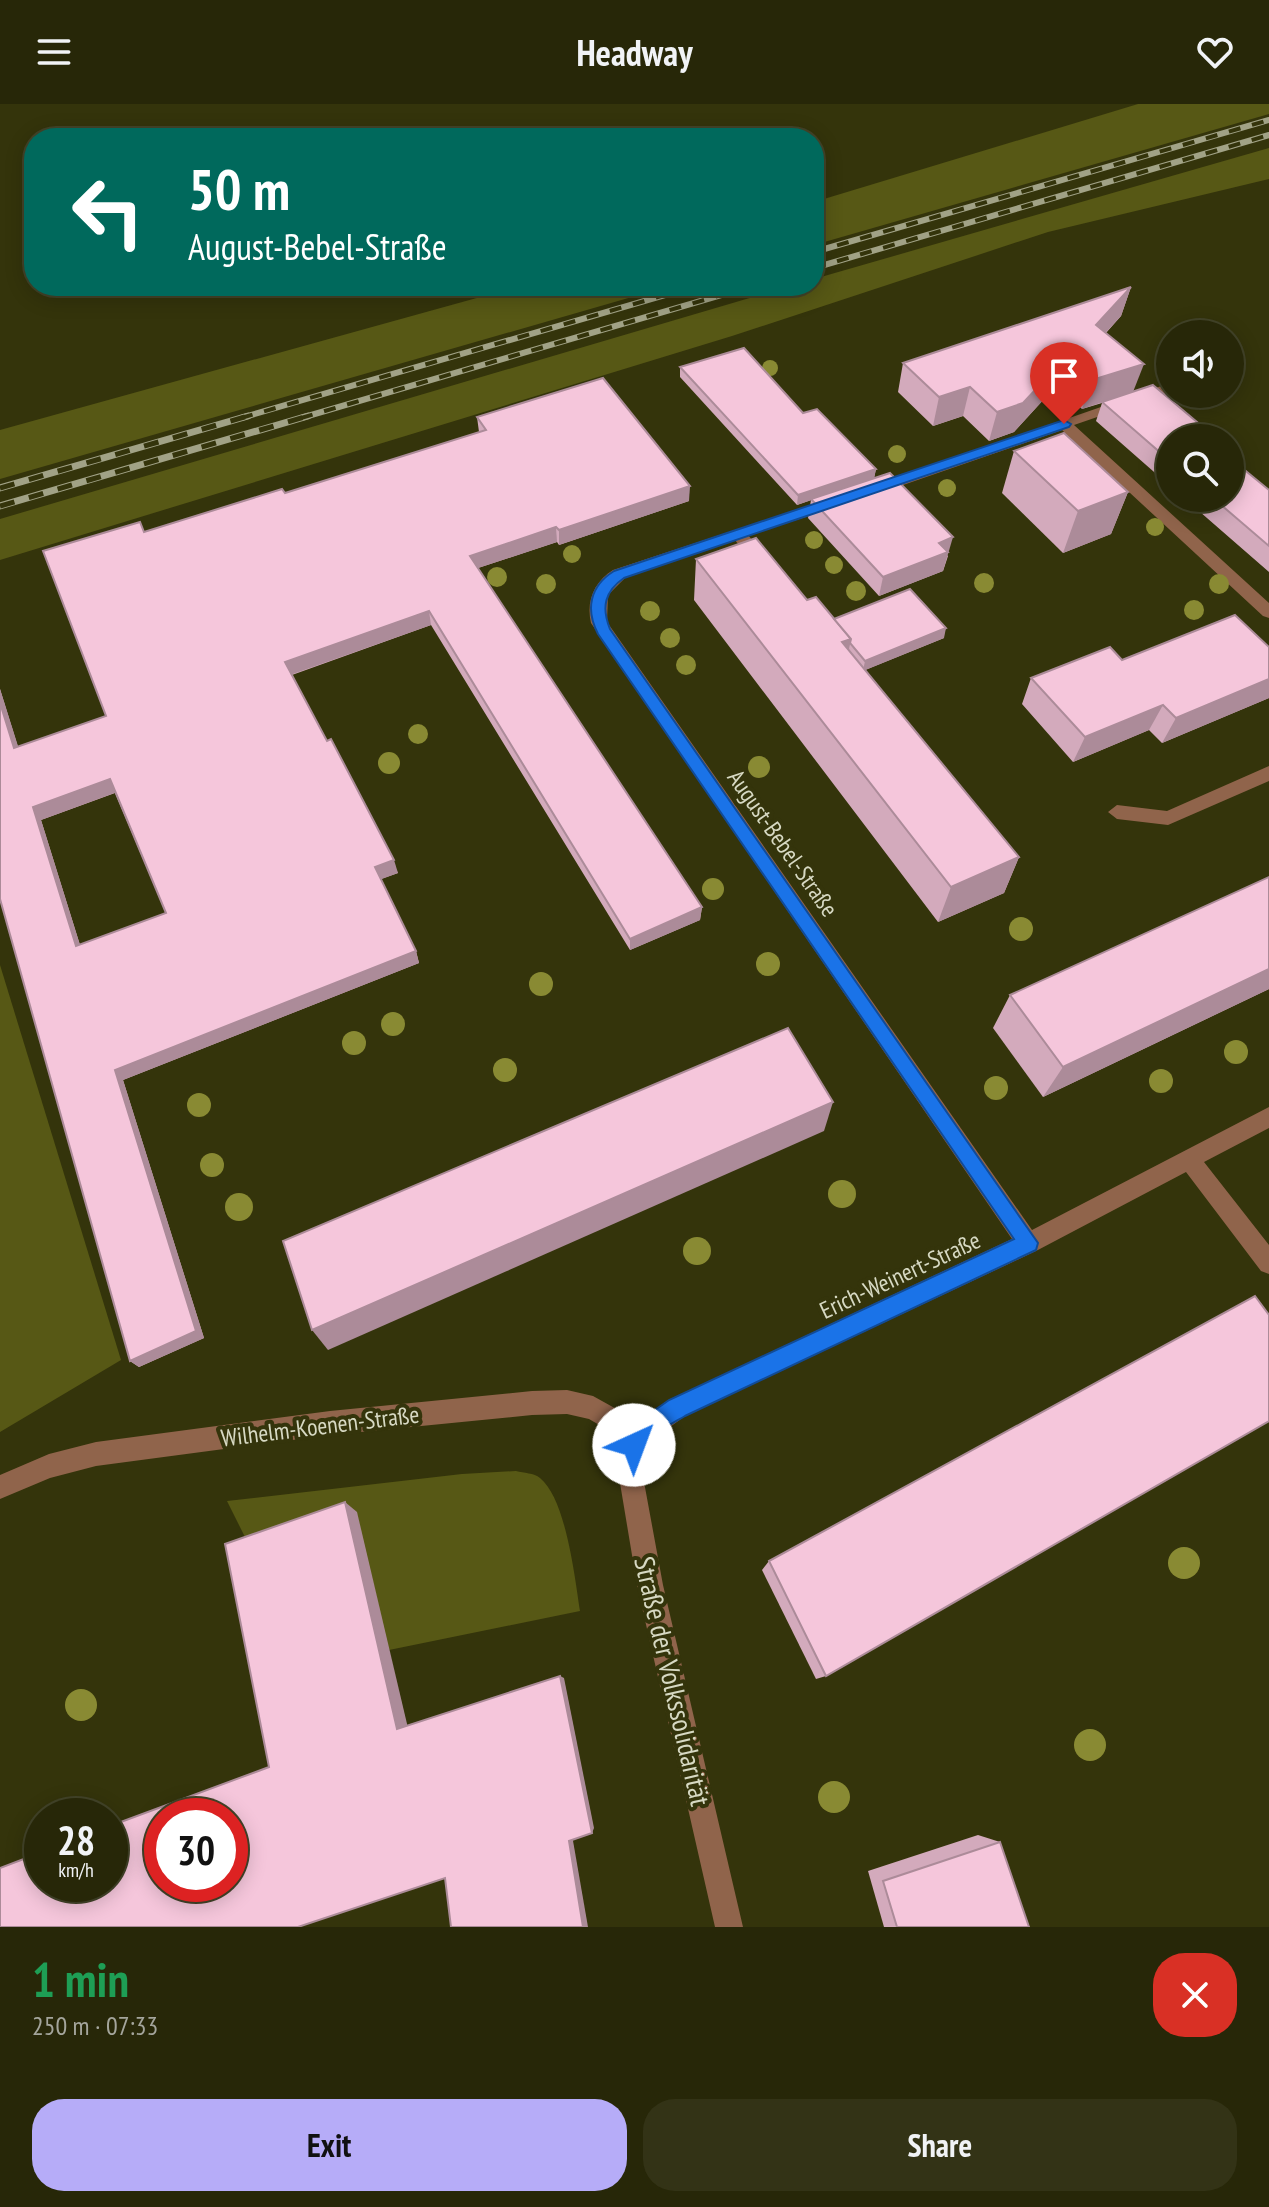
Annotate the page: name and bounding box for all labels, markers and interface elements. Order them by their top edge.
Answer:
text: Headway [576,29,693,76]
icon: menu [32,30,76,74]
icon: heart [1193,30,1237,74]
text: 50 m [188,153,290,225]
icon: left [56,160,160,264]
text: August-Bebel-Straße [188,223,447,270]
map controls [1156,320,1244,512]
button: sound [1156,320,1244,408]
pin [1030,342,1098,424]
icon: arrive [1042,354,1086,398]
button: search [1156,424,1244,512]
street label: August-Bebel-Straße [721,763,845,923]
street label: Erich-Weinert-Straße [815,1224,985,1326]
street label: Wilhelm-Koenen-Straße [219,1398,421,1454]
position arrow [592,1403,676,1487]
street label: Straße der Volkssolidarität [626,1553,720,1810]
speed limit sign: 30 [144,1798,248,1902]
text: 28 [57,1814,95,1866]
text: km/h [58,1857,94,1883]
text: 1 min [32,1948,129,2010]
button: close [1153,1953,1237,2037]
text: 250 m · 07:33 [32,2009,158,2042]
button: Exit [32,2099,627,2191]
button: Share [643,2099,1237,2191]

